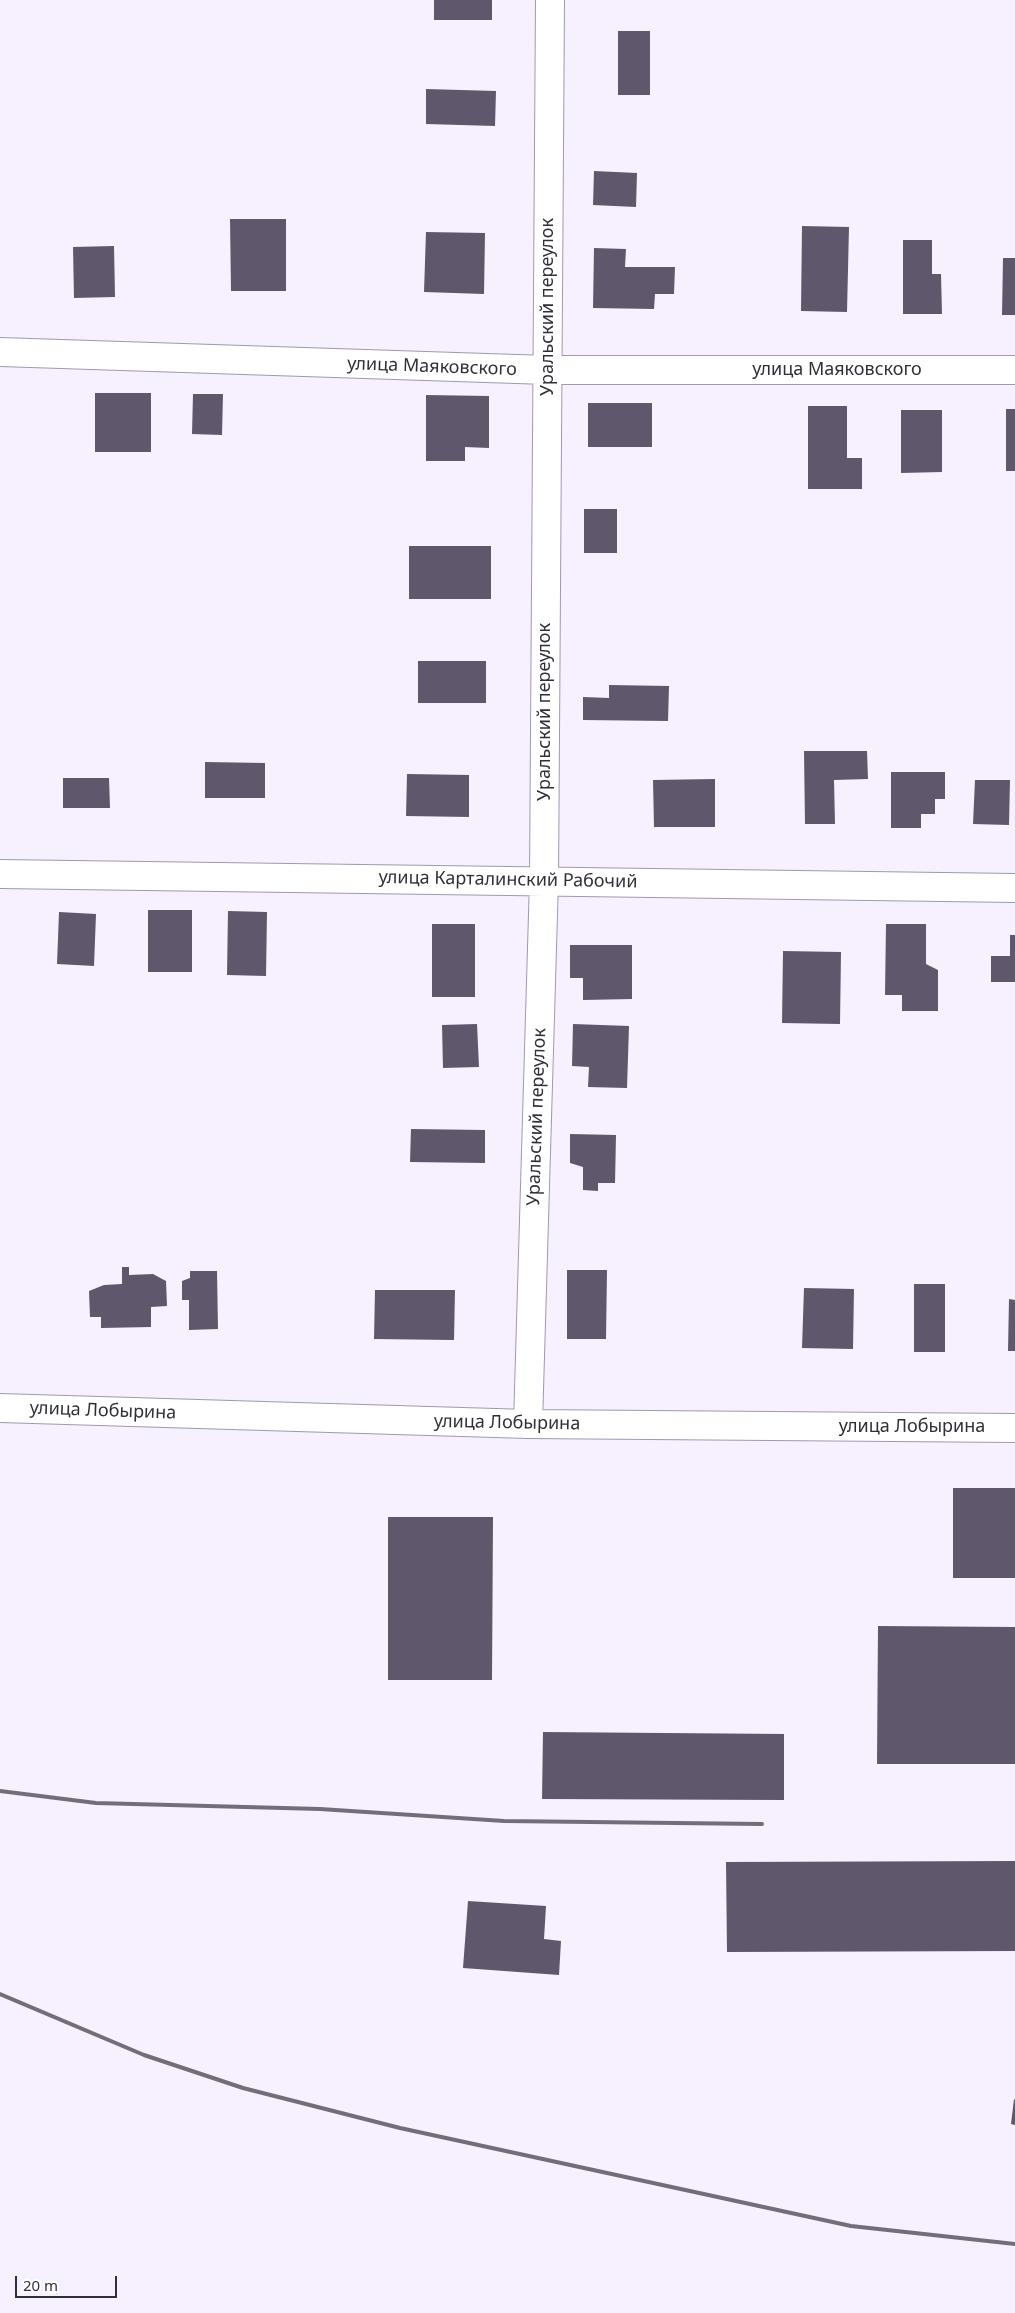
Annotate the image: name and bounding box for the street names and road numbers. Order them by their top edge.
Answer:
street label: Уральский переулок [537,218,559,396]
street label: улица Маяковского [347,353,517,381]
street label: улица Маяковского [752,359,922,381]
street label: Уральский переулок [534,623,556,801]
street label: улица Карталинский Рабочий [378,867,638,893]
street label: Уральский переулок [523,1028,551,1206]
street label: улица Лобырина [29,1398,177,1424]
street label: улица Лобырина [434,1411,580,1435]
street label: улица Лобырина [839,1416,985,1438]

